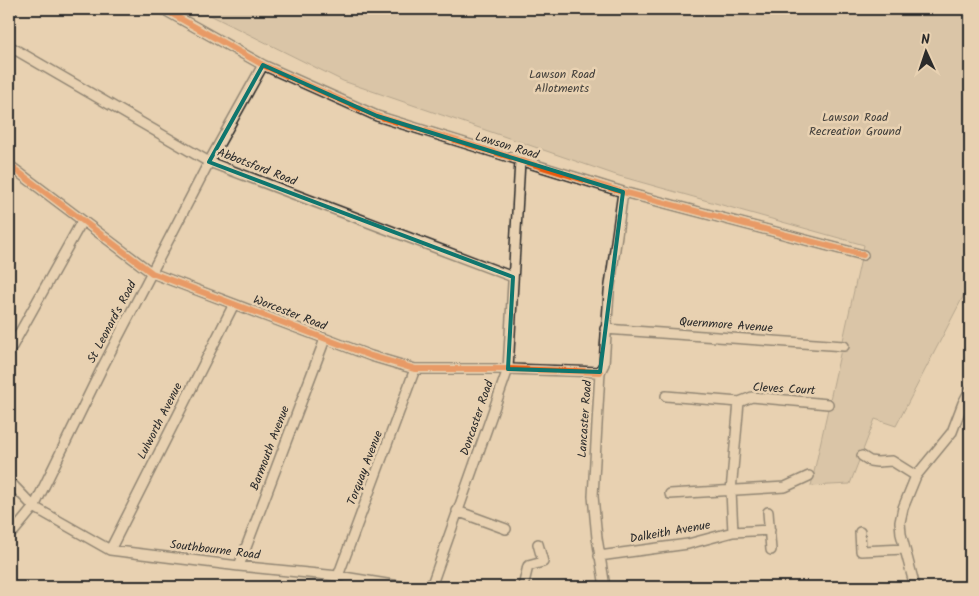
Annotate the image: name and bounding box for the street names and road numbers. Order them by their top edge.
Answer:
street label: Lawson Road [473,127,542,165]
street label: Abbotsford Road [214,143,300,191]
street label: St Leonard's Road [82,277,142,367]
street label: Worcester Road [250,290,331,336]
street label: Quernmore Avenue [679,312,774,338]
street label: Doncaster Road [455,377,499,458]
street label: Cleves Court [752,378,816,400]
street label: Lulworth Avenue [132,379,188,463]
street label: Lancaster Road [573,379,597,458]
street label: Barmouth Avenue [245,402,295,493]
street label: Torquay Avenue [342,427,388,508]
street label: Dalkeith Avenue [628,515,712,548]
street label: Southbourne Road [169,535,262,565]

